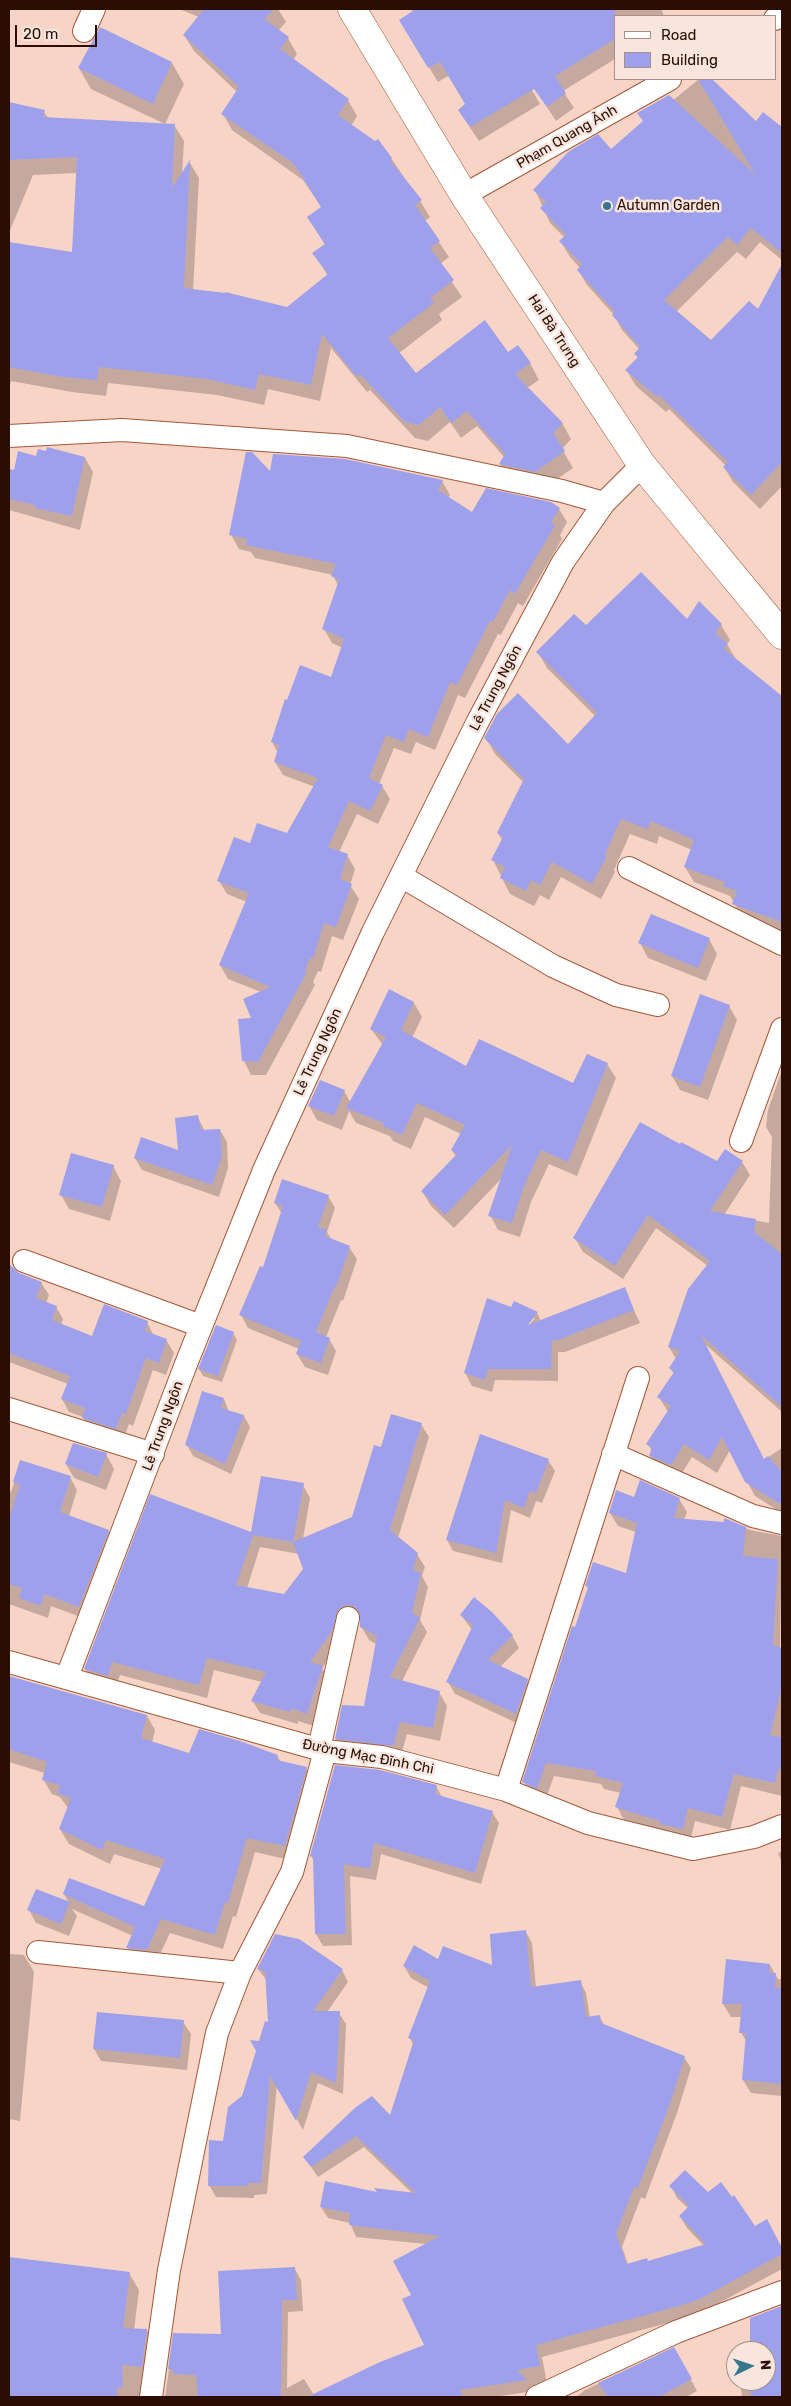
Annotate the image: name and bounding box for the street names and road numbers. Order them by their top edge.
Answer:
street label: Phạm Quang Ảnh [514,101,620,173]
street label: Hai Bà Trưng [524,291,584,371]
street label: Lê Trung Ngôn [466,642,526,734]
street label: Lê Trung Ngôn [290,1006,346,1098]
street label: Lê Trung Ngôn [139,1379,187,1473]
street label: Đường Mạc Đĩnh Chi [301,1736,435,1778]

